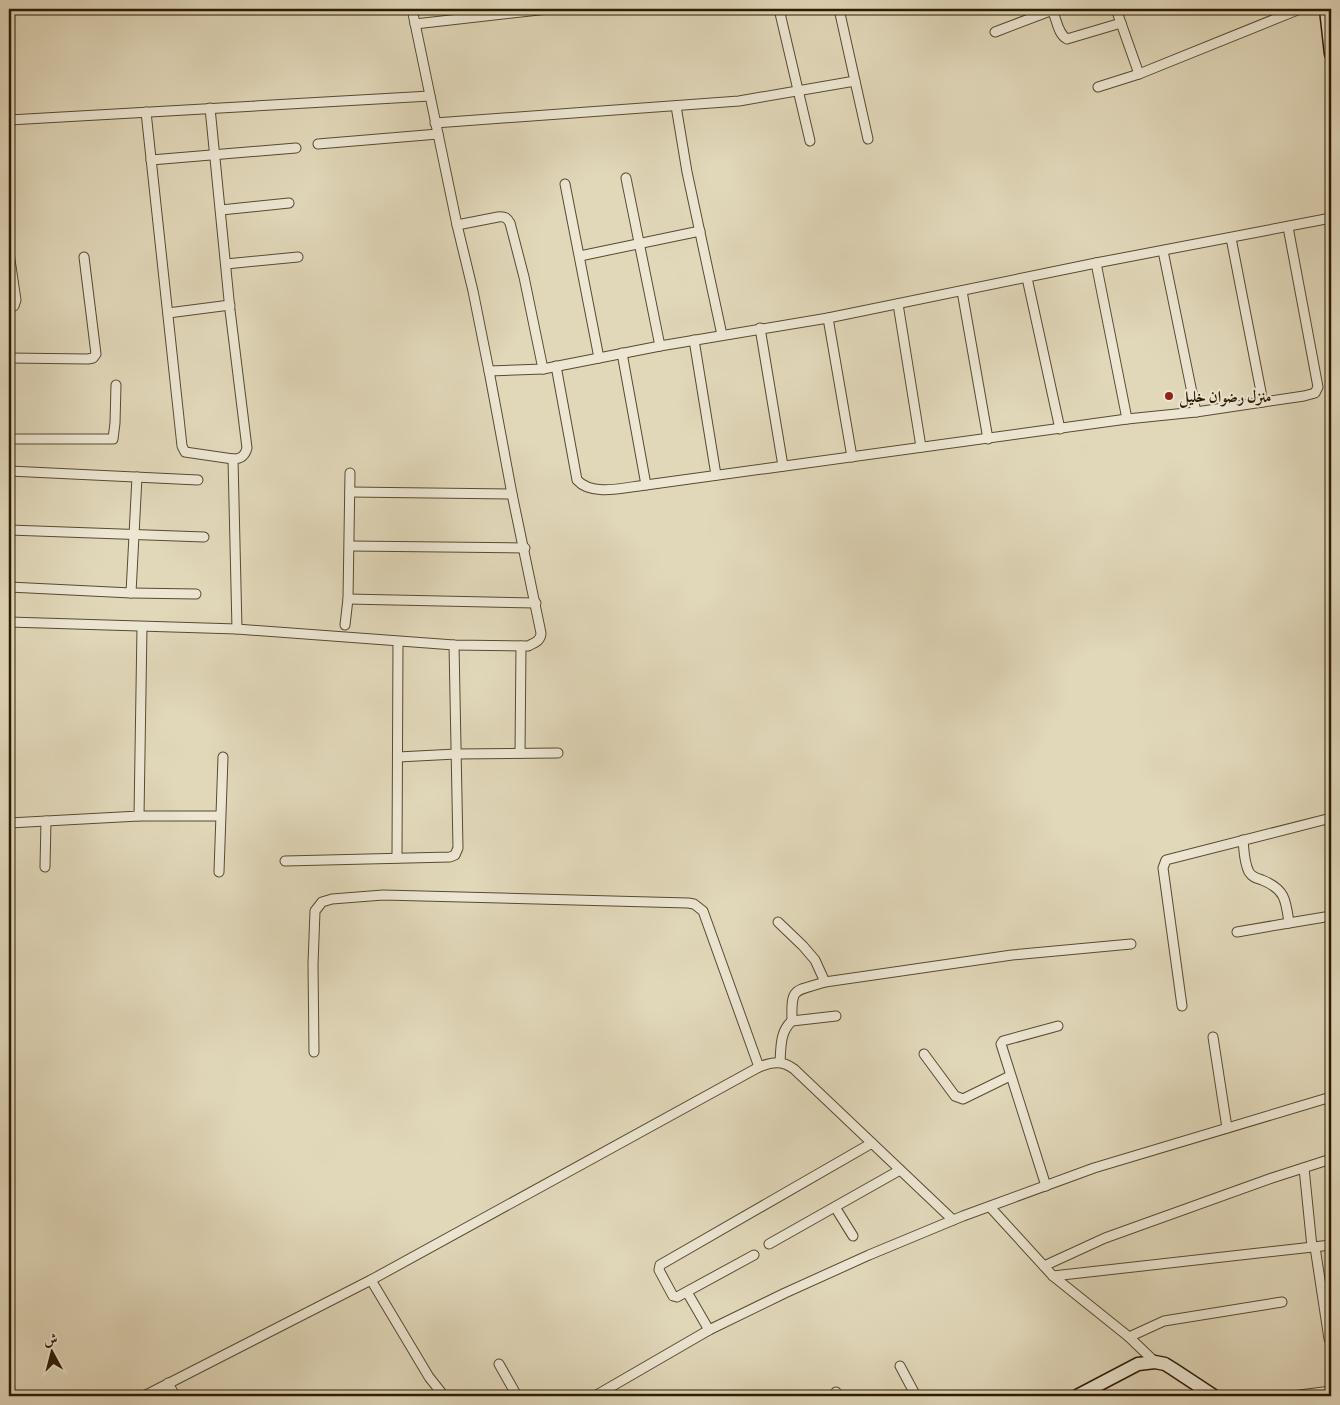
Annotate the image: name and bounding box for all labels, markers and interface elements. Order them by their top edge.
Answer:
place label: منزل رضوان خليل [1179,387,1272,408]
marker: منزل رضوان خليل [1163,390,1175,402]
north arrow [28,1328,78,1378]
text: ش [43,1330,59,1350]

